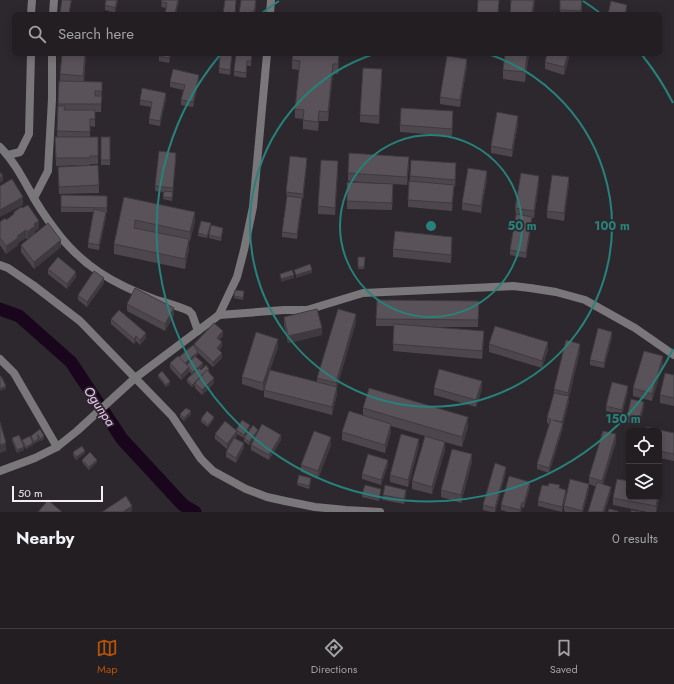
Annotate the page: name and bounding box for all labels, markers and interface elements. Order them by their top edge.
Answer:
search box [12,12,662,56]
icon: search [26,23,48,45]
text: Search here [58,23,134,45]
text: 50 m [507,217,537,235]
text: 100 m [594,217,630,235]
centre of rings [424,219,438,233]
water label: Ogunpa [79,382,120,430]
text: 150 m [605,410,641,428]
map controls [626,428,662,500]
button: locate [626,428,662,464]
button: layers [626,464,662,500]
scale bar [12,484,103,503]
text: 50 m [18,485,43,501]
text: Nearby [16,526,74,550]
text: 0 results [612,529,658,548]
tab: Map [96,637,118,677]
tab: Directions [311,637,357,677]
tab: Saved [550,637,578,677]

